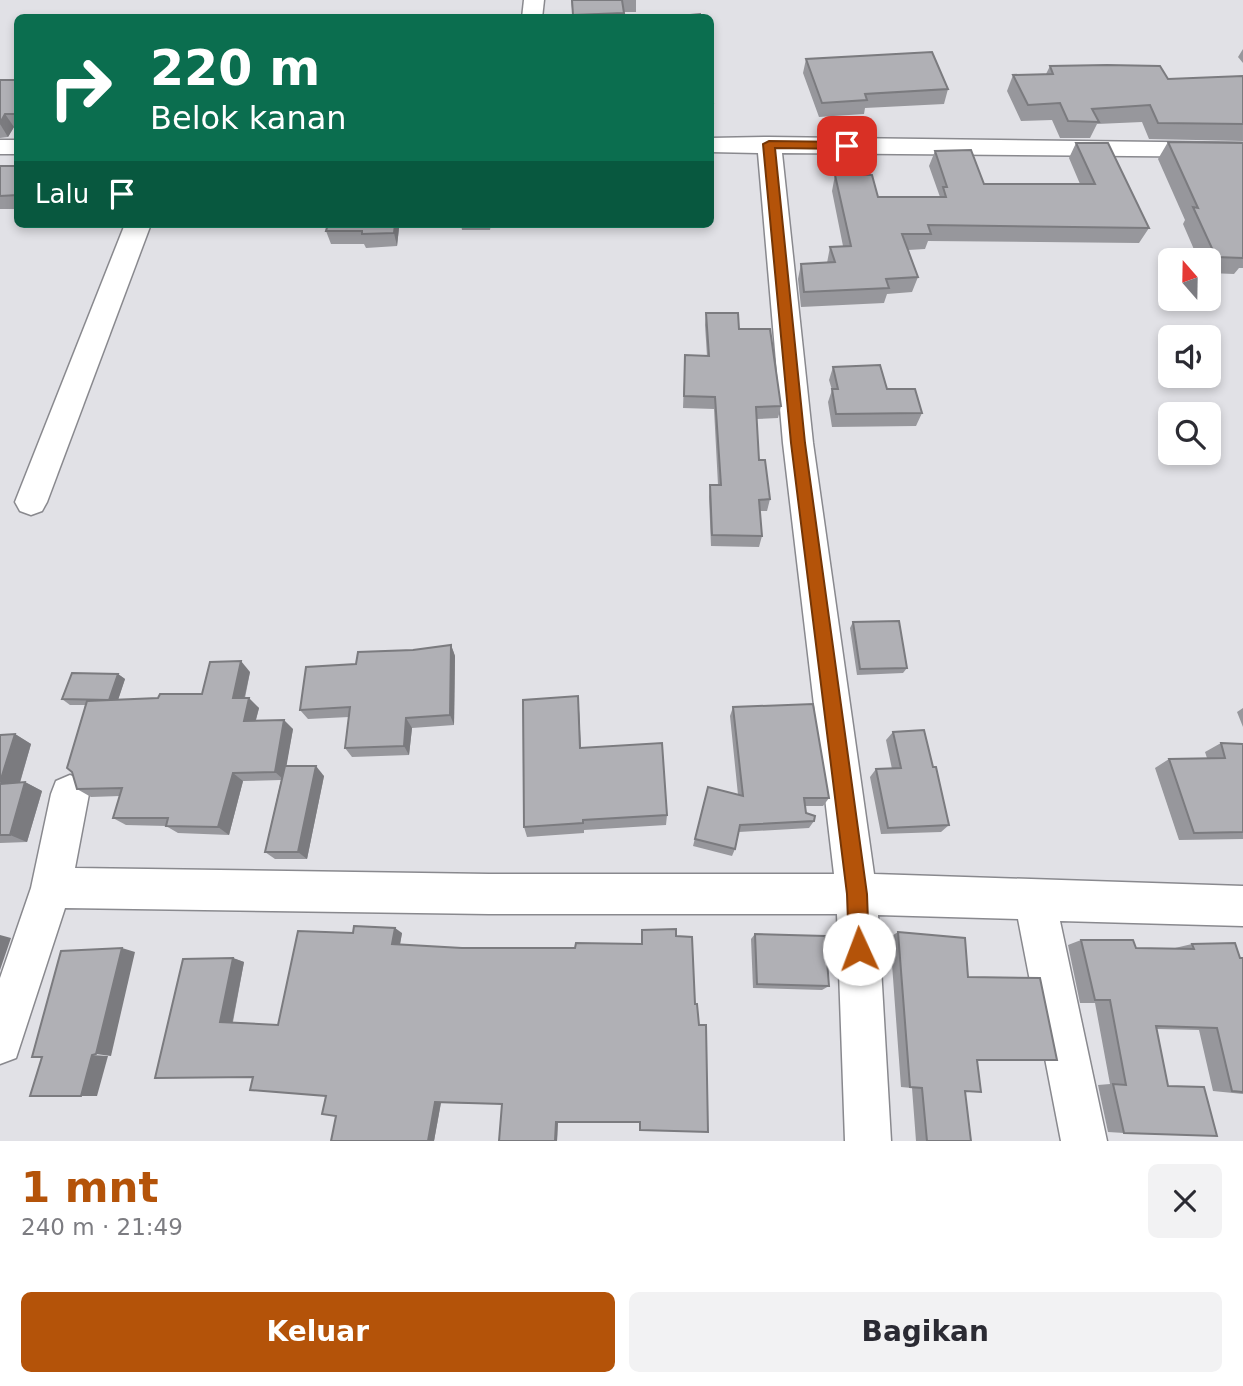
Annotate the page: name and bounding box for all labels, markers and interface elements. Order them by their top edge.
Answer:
text: 220 m [150,40,320,97]
icon: right [35,42,126,133]
text: Belok kanan [150,99,347,137]
pin [817,116,877,176]
icon: arrive [828,127,866,165]
icon: arrive [103,175,141,213]
text: Lalu [35,179,89,209]
north arrow [1158,248,1222,312]
map controls [1158,248,1221,465]
button: sound [1158,325,1221,388]
button: search [1158,402,1221,465]
position arrow [822,912,896,986]
text: 1 mnt [21,1163,159,1212]
button: close [1148,1164,1222,1238]
text: 240 m · 21:49 [21,1214,183,1240]
button: Keluar [21,1292,615,1372]
button: Bagikan [629,1292,1222,1372]

